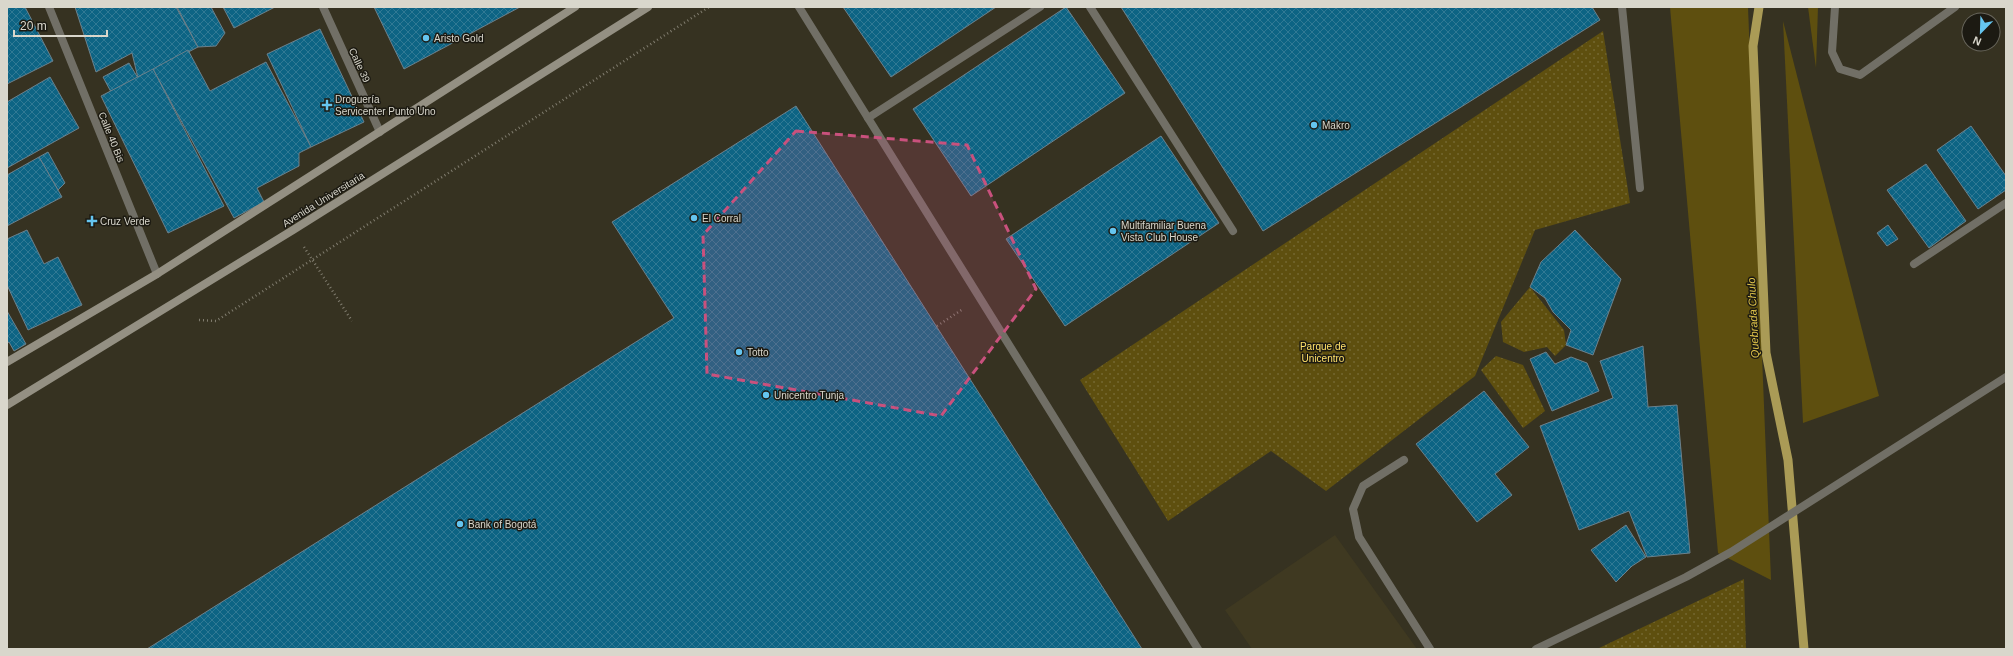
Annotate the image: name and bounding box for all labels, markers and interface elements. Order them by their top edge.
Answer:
scale bar [14,12,107,38]
north arrow [1961,12,2001,52]
text: 20 m [20,19,47,33]
marker: Aristo Gold [421,33,431,43]
place label: Aristo Gold [434,33,483,44]
text: N [1971,34,1983,48]
street label: Calle 39 [347,46,372,85]
place label: Droguería Servicenter Punto Uno [335,94,436,117]
marker: Droguería Servicenter Punto Uno [322,100,332,110]
street label: Calle 40 Bis [96,110,127,164]
marker: Makro [1309,120,1319,130]
place label: Makro [1322,120,1350,131]
street label: Avenida Universitaria [280,170,367,229]
marker: El Corral [689,213,699,223]
place label: El Corral [702,213,741,224]
marker: Cruz Verde [87,216,97,226]
place label: Cruz Verde [100,216,150,227]
place label: Multifamiliar Buena Vista Club House [1121,220,1206,243]
marker: Multifamiliar Buena Vista Club House [1108,226,1118,236]
water label: Quebrada Chulo [1745,277,1761,359]
park label: Parque de Unicentro [1300,341,1347,364]
marker: Totto [734,347,744,357]
place label: Totto [747,347,769,358]
marker: Unicentro Tunja [761,390,771,400]
place label: Unicentro Tunja [774,390,844,401]
marker: Bank of Bogotá [455,519,465,529]
place label: Bank of Bogotá [468,519,537,530]

